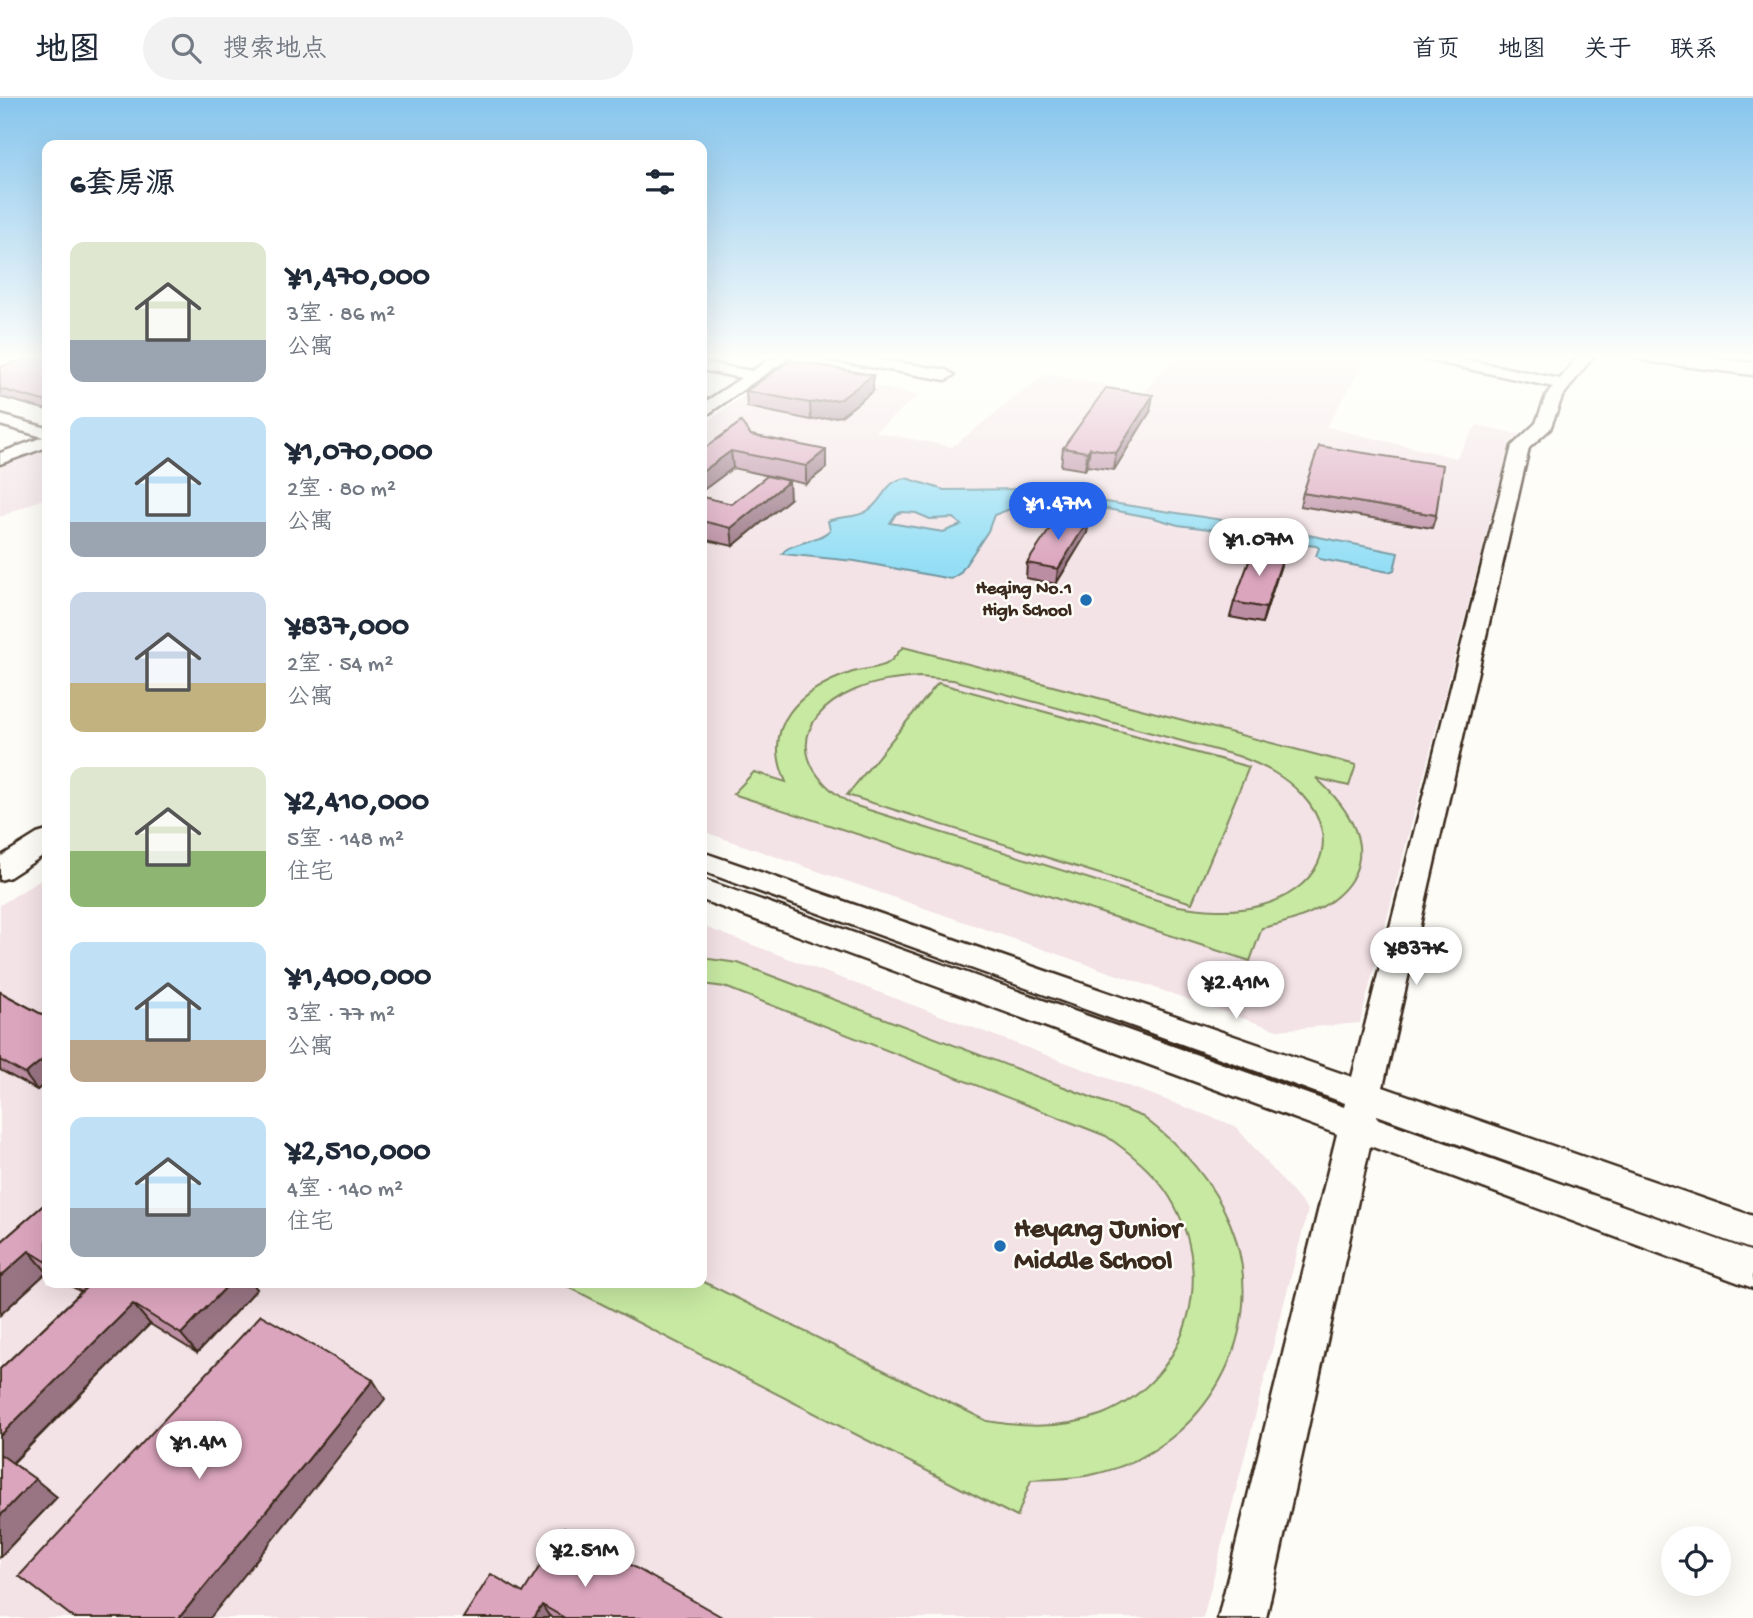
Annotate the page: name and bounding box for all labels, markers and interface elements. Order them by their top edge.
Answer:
search box [143,17,633,80]
icon: search [167,29,205,67]
text: 地图 [35,34,101,72]
text: 搜索地点 [223,36,327,67]
text: 首页 [1412,37,1460,66]
text: 地图 [1498,37,1546,66]
text: 关于 [1584,37,1632,66]
text: 联系 [1670,37,1718,66]
icon: filters [641,163,679,201]
text: 6套房源 [70,169,175,204]
text: ¥1,470,000 [287,261,430,296]
icon: home [126,270,210,354]
text: 3室 · 86 m² [287,302,395,329]
text: 公寓 [287,335,333,362]
text: ¥1,070,000 [287,436,433,471]
icon: home [126,445,210,529]
text: 2室 · 80 m² [287,477,396,504]
pin: ¥1.47M [1001,482,1115,542]
text: ¥1.47M [1025,491,1091,518]
text: 公寓 [287,510,333,537]
pin: ¥1.07M [1202,518,1316,578]
text: ¥1.07M [1225,527,1293,554]
place label: Heqing No.1 High School [976,578,1072,623]
marker: Heqing No.1 High School [1078,592,1094,608]
text: ¥837,000 [287,611,409,646]
icon: home [126,620,210,704]
text: 2室 · 54 m² [287,652,393,679]
text: 公寓 [287,685,333,712]
text: ¥2,410,000 [287,786,429,821]
icon: home [126,795,210,879]
text: 5室 · 148 m² [287,827,404,854]
text: 住宅 [287,860,333,887]
pin: ¥837K [1367,928,1465,987]
text: ¥837K [1386,936,1446,963]
text: ¥1,400,000 [287,961,431,996]
pin: ¥2.41M [1179,962,1293,1021]
icon: home [126,970,210,1054]
text: ¥2.41M [1203,970,1269,997]
text: 3室 · 77 m² [287,1002,395,1029]
text: 公寓 [287,1035,333,1062]
text: ¥2,510,000 [287,1136,431,1171]
icon: home [126,1145,210,1229]
text: 4室 · 140 m² [287,1177,403,1204]
text: 住宅 [287,1210,333,1237]
place label: Heyang Junior Middle School [1014,1214,1185,1279]
marker: Heyang Junior Middle School [992,1238,1008,1254]
pin: ¥1.4M [150,1422,248,1481]
text: ¥1.4M [172,1430,226,1457]
map controls [1661,1526,1731,1596]
button: locate [1661,1526,1731,1596]
pin: ¥2.51M [528,1530,642,1589]
text: ¥2.51M [552,1538,618,1565]

